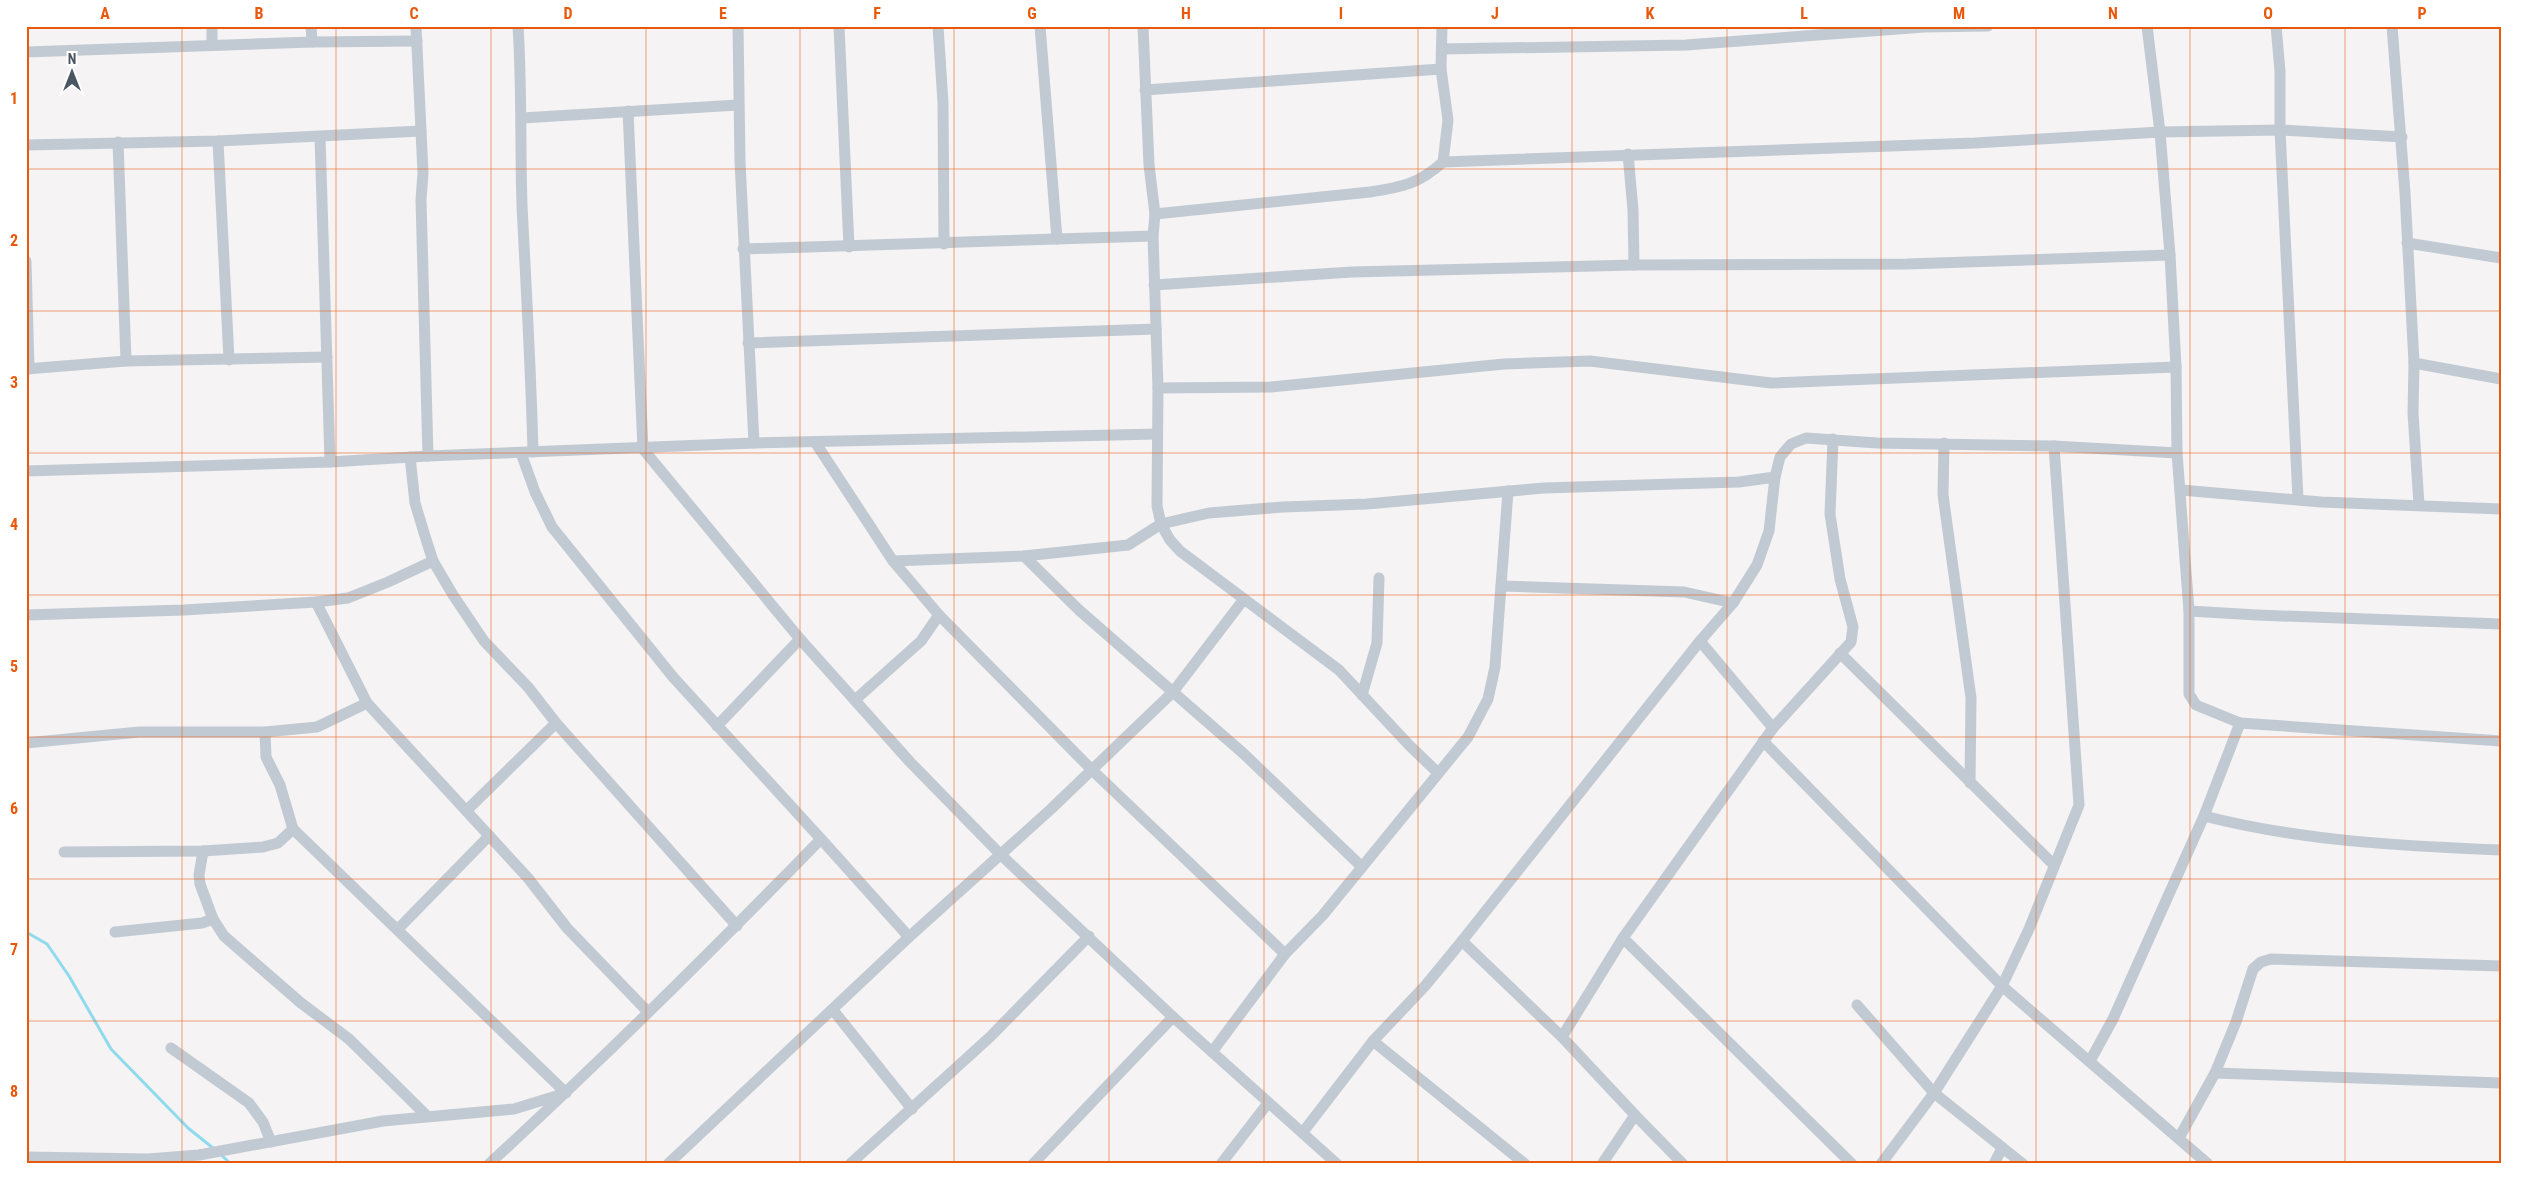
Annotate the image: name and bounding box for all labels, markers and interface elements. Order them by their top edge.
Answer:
text: A [100,4,110,23]
text: B [255,4,264,23]
text: C [409,4,419,23]
text: D [563,4,573,23]
text: E [719,4,727,23]
text: F [873,4,881,23]
text: G [1027,4,1037,23]
text: H [1181,4,1191,23]
text: I [1339,4,1343,23]
text: J [1491,4,1499,23]
text: K [1646,4,1655,23]
text: L [1800,4,1808,23]
text: M [1953,4,1965,23]
text: N [2108,4,2118,23]
text: O [2263,4,2273,23]
text: P [2417,4,2427,23]
north arrow [48,48,98,98]
text: N [68,51,76,67]
text: 1 [10,89,18,108]
text: 2 [10,231,18,250]
text: 3 [10,373,18,392]
text: 4 [10,515,18,534]
text: 5 [10,657,18,676]
text: 6 [10,799,18,818]
text: 7 [10,940,18,959]
text: 8 [10,1082,18,1101]

